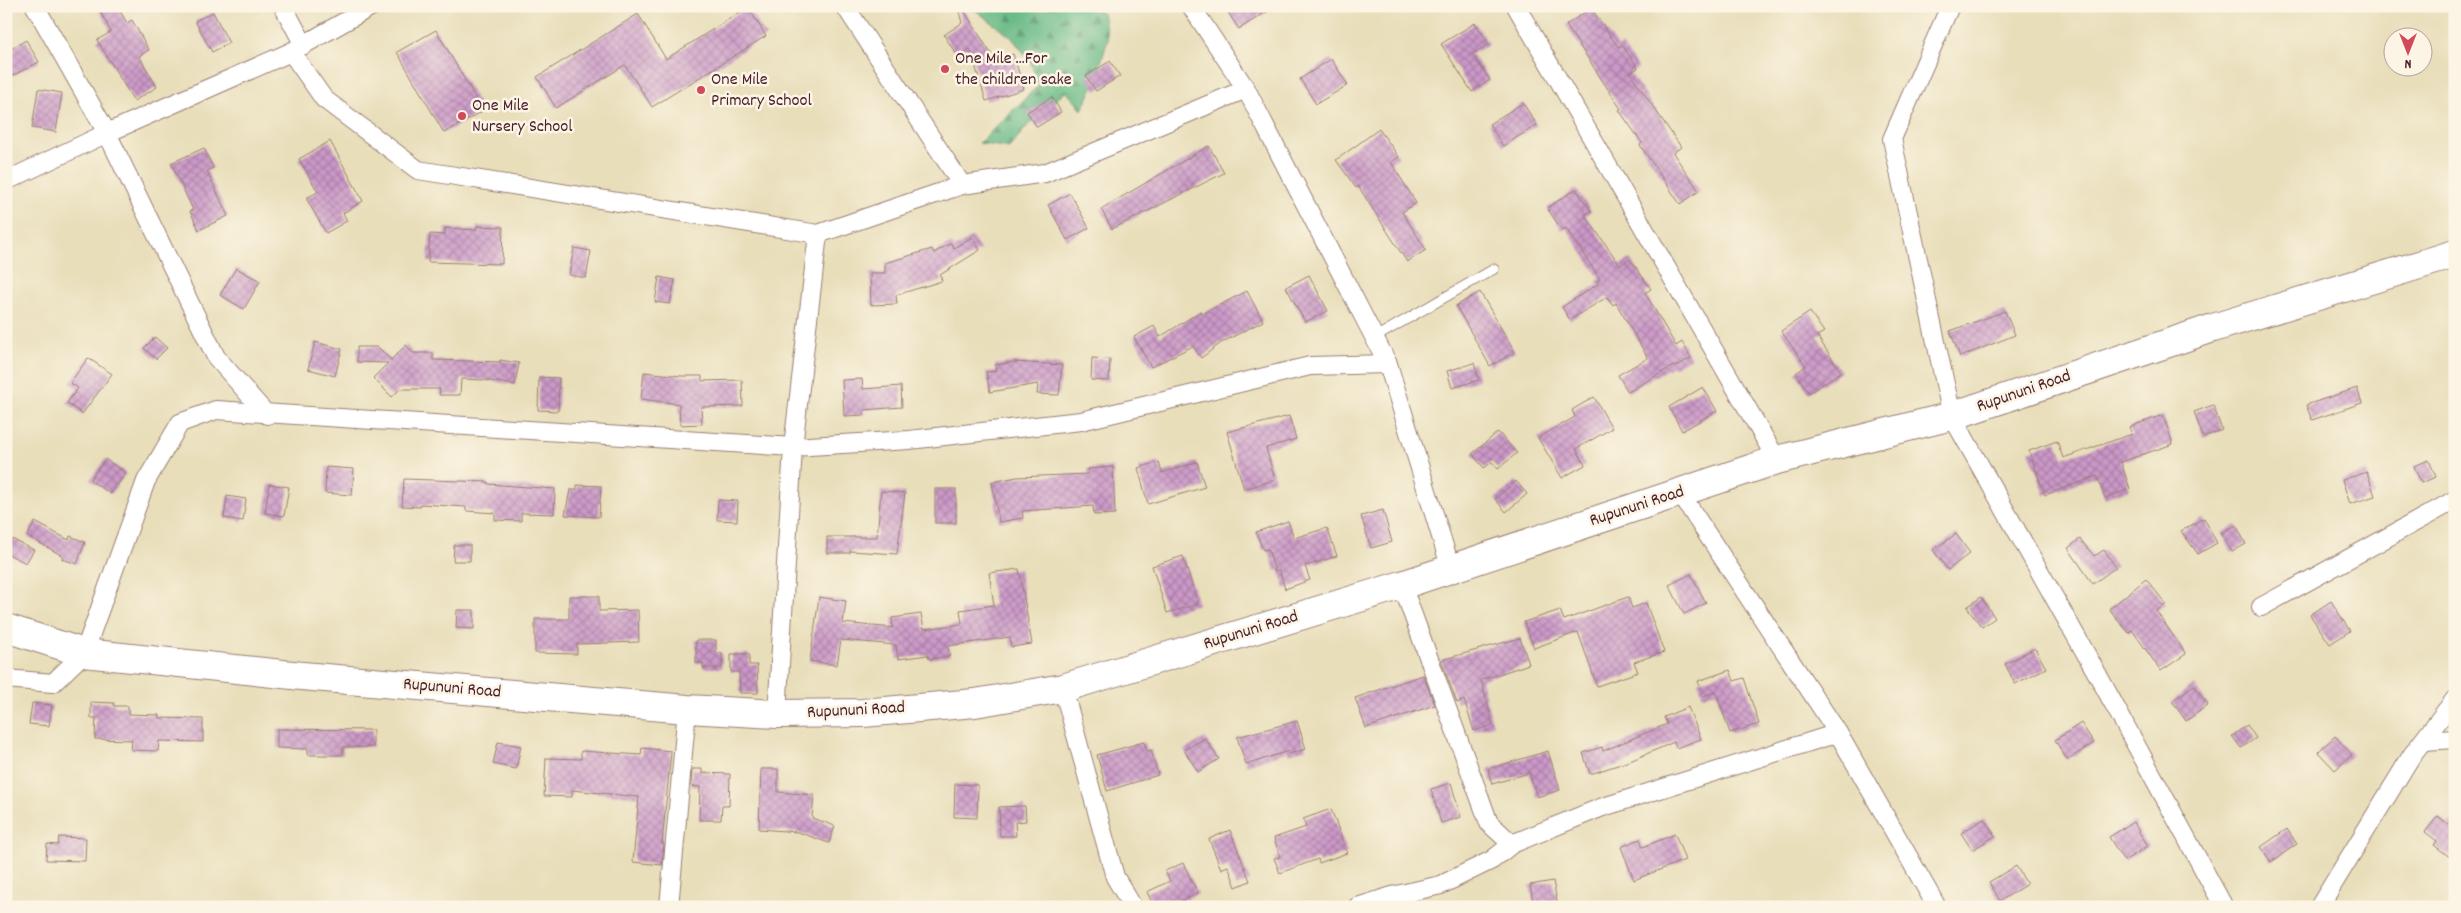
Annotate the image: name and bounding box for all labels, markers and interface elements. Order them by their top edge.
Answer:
north arrow [2384,28,2434,78]
place label: One Mile ...For the children sake [955,47,1072,93]
text: N [2404,53,2411,73]
marker: One Mile ...For the children sake [939,63,951,75]
place label: One Mile Primary School [711,68,812,114]
marker: One Mile Primary School [695,84,707,96]
place label: One Mile Nursery School [472,94,573,140]
marker: One Mile Nursery School [456,110,468,122]
street label: Rupununi Road [1974,364,2074,420]
street label: Rupununi Road [1587,480,1687,534]
street label: Rupununi Road [1200,605,1302,657]
street label: Rupununi Road [402,672,502,706]
street label: Rupununi Road [806,696,906,726]

